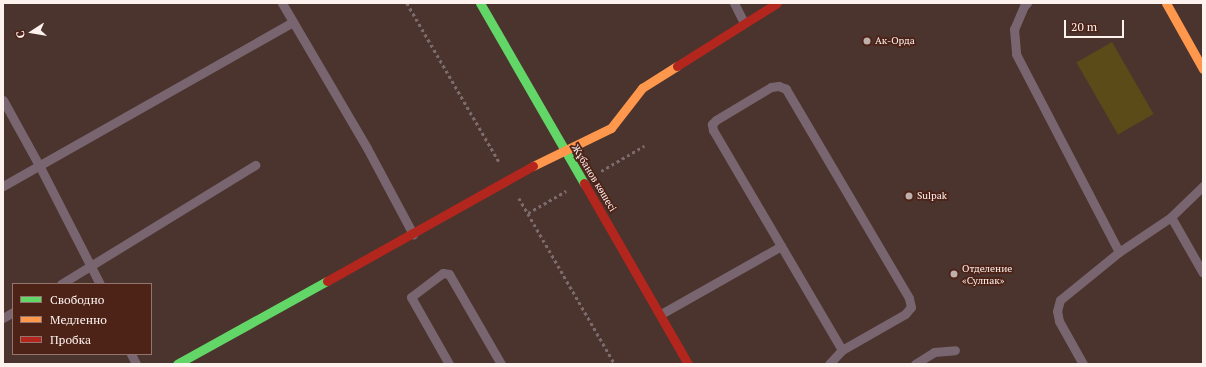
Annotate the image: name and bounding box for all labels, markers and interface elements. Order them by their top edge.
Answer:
north arrow [12,12,52,52]
scale bar [1066,12,1126,38]
text: 20 m [1071,19,1097,34]
text: С [13,30,28,39]
place label: Ак-Орда [875,35,915,47]
marker: Ак-Орда [862,36,872,46]
street label: Жұбанов көшесі [569,142,619,214]
place label: Sulpak [917,190,947,202]
marker: Sulpak [904,191,914,201]
place label: Отделение «Сулпак» [962,262,1012,286]
marker: Отделение «Сулпак» [949,269,959,279]
legend [12,283,152,355]
text: Свободно [50,292,104,307]
text: Медленно [50,312,107,327]
text: Пробка [50,332,91,347]

